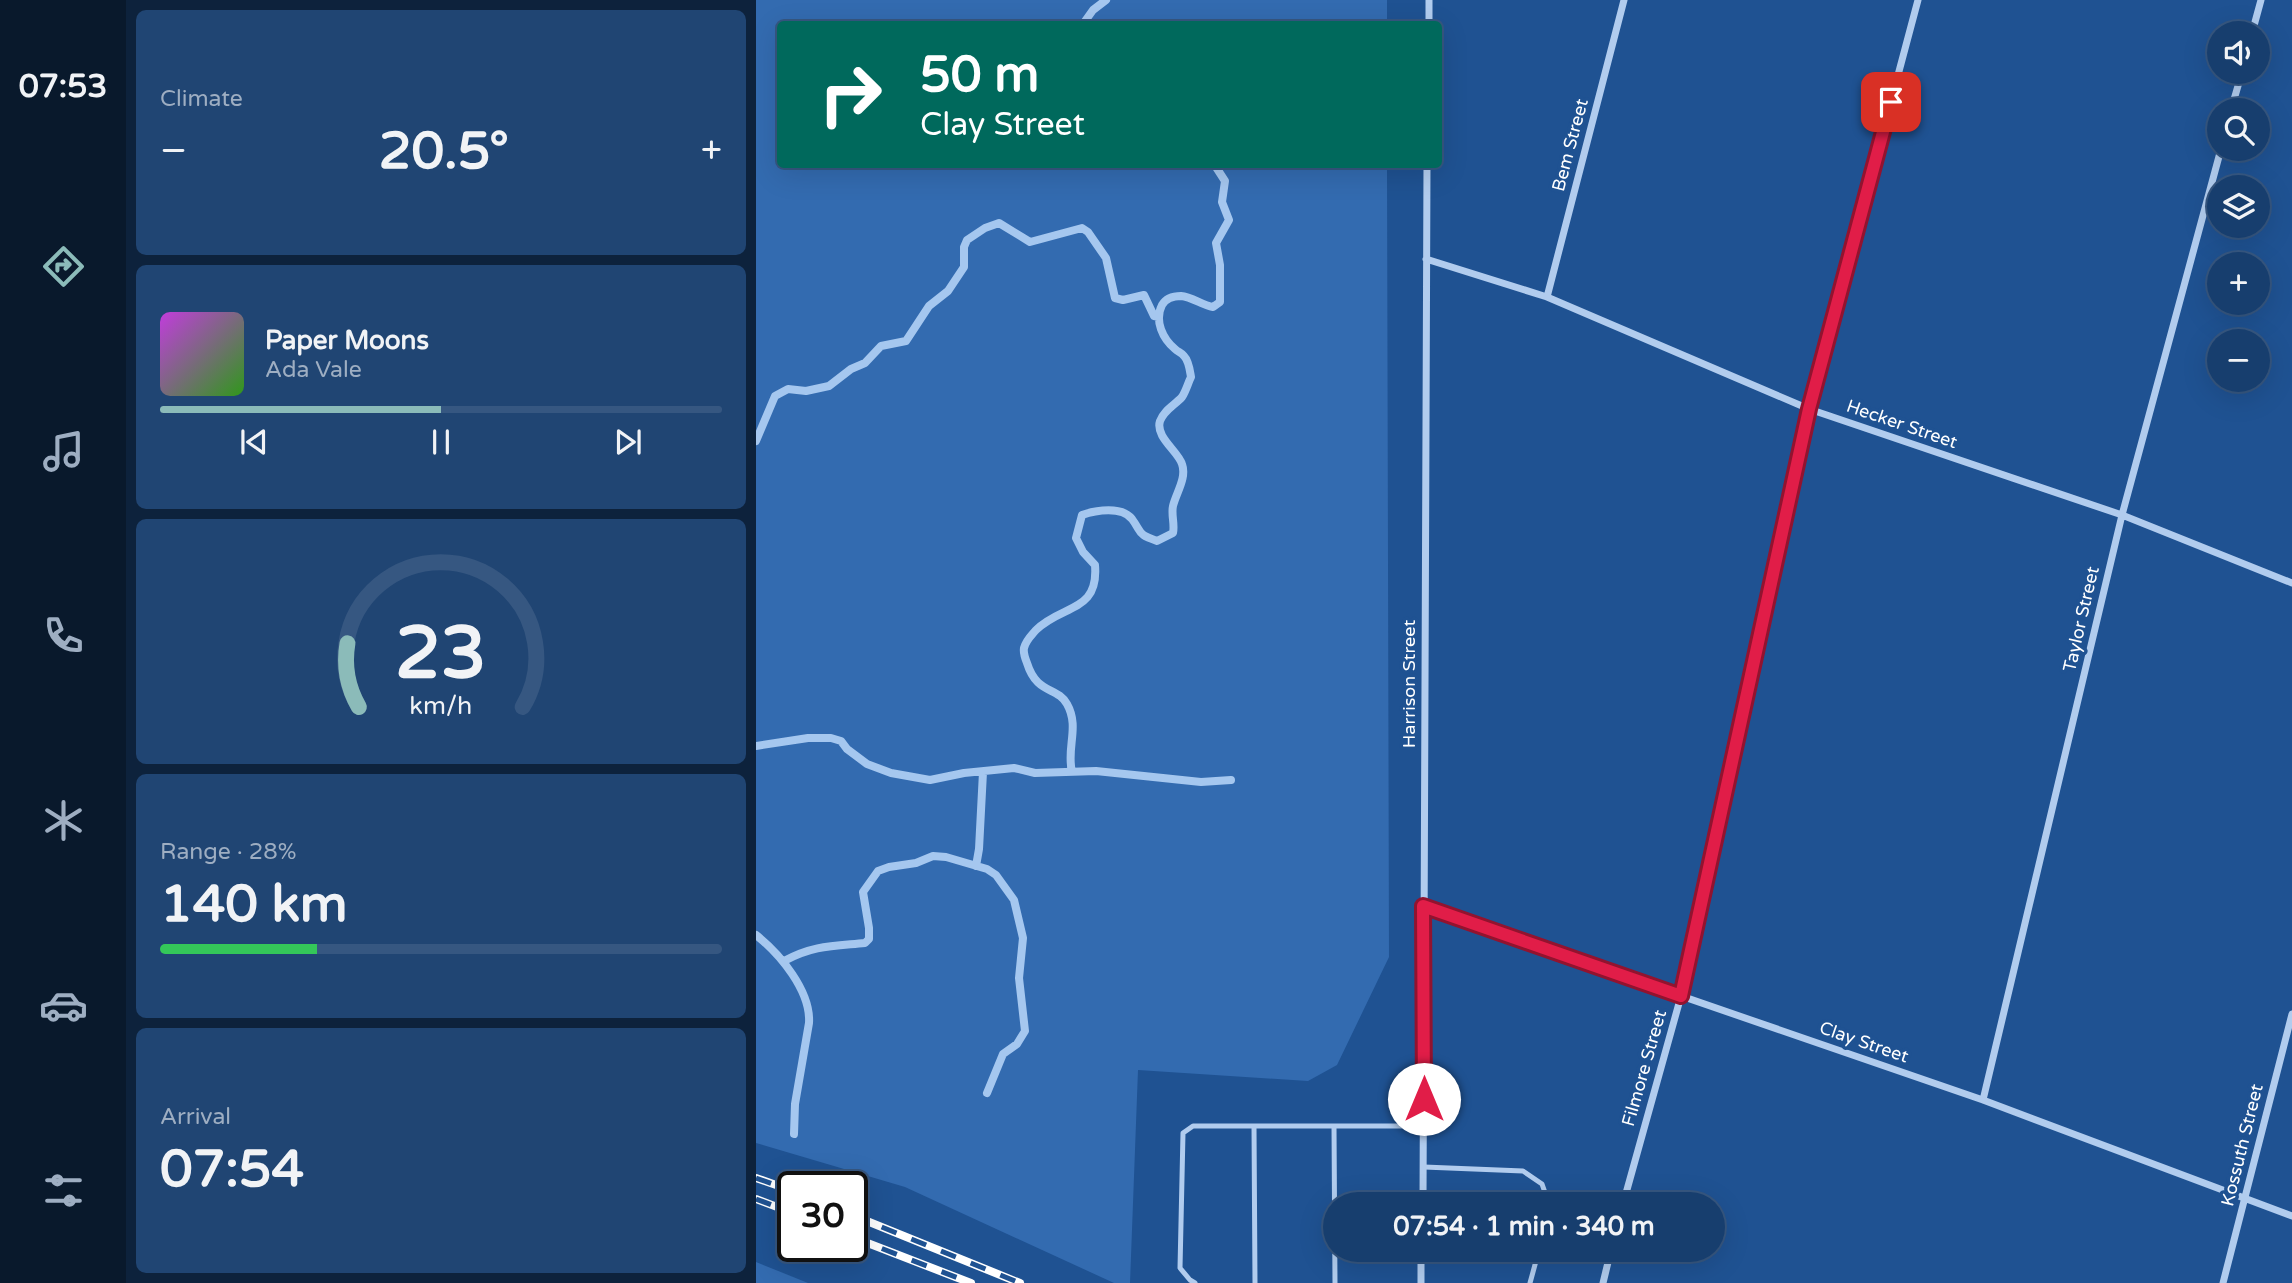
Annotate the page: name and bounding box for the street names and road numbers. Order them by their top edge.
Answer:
street label: Bem Street [1547,96,1593,194]
street label: Hecker Street [1844,395,1961,453]
street label: Taylor Street [2058,564,2104,674]
street label: Harrison Street [1398,620,1420,748]
street label: Filmore Street [1617,1007,1671,1129]
street label: Clay Street [1817,1017,1912,1068]
street label: Kossuth Street [2216,1081,2268,1208]

